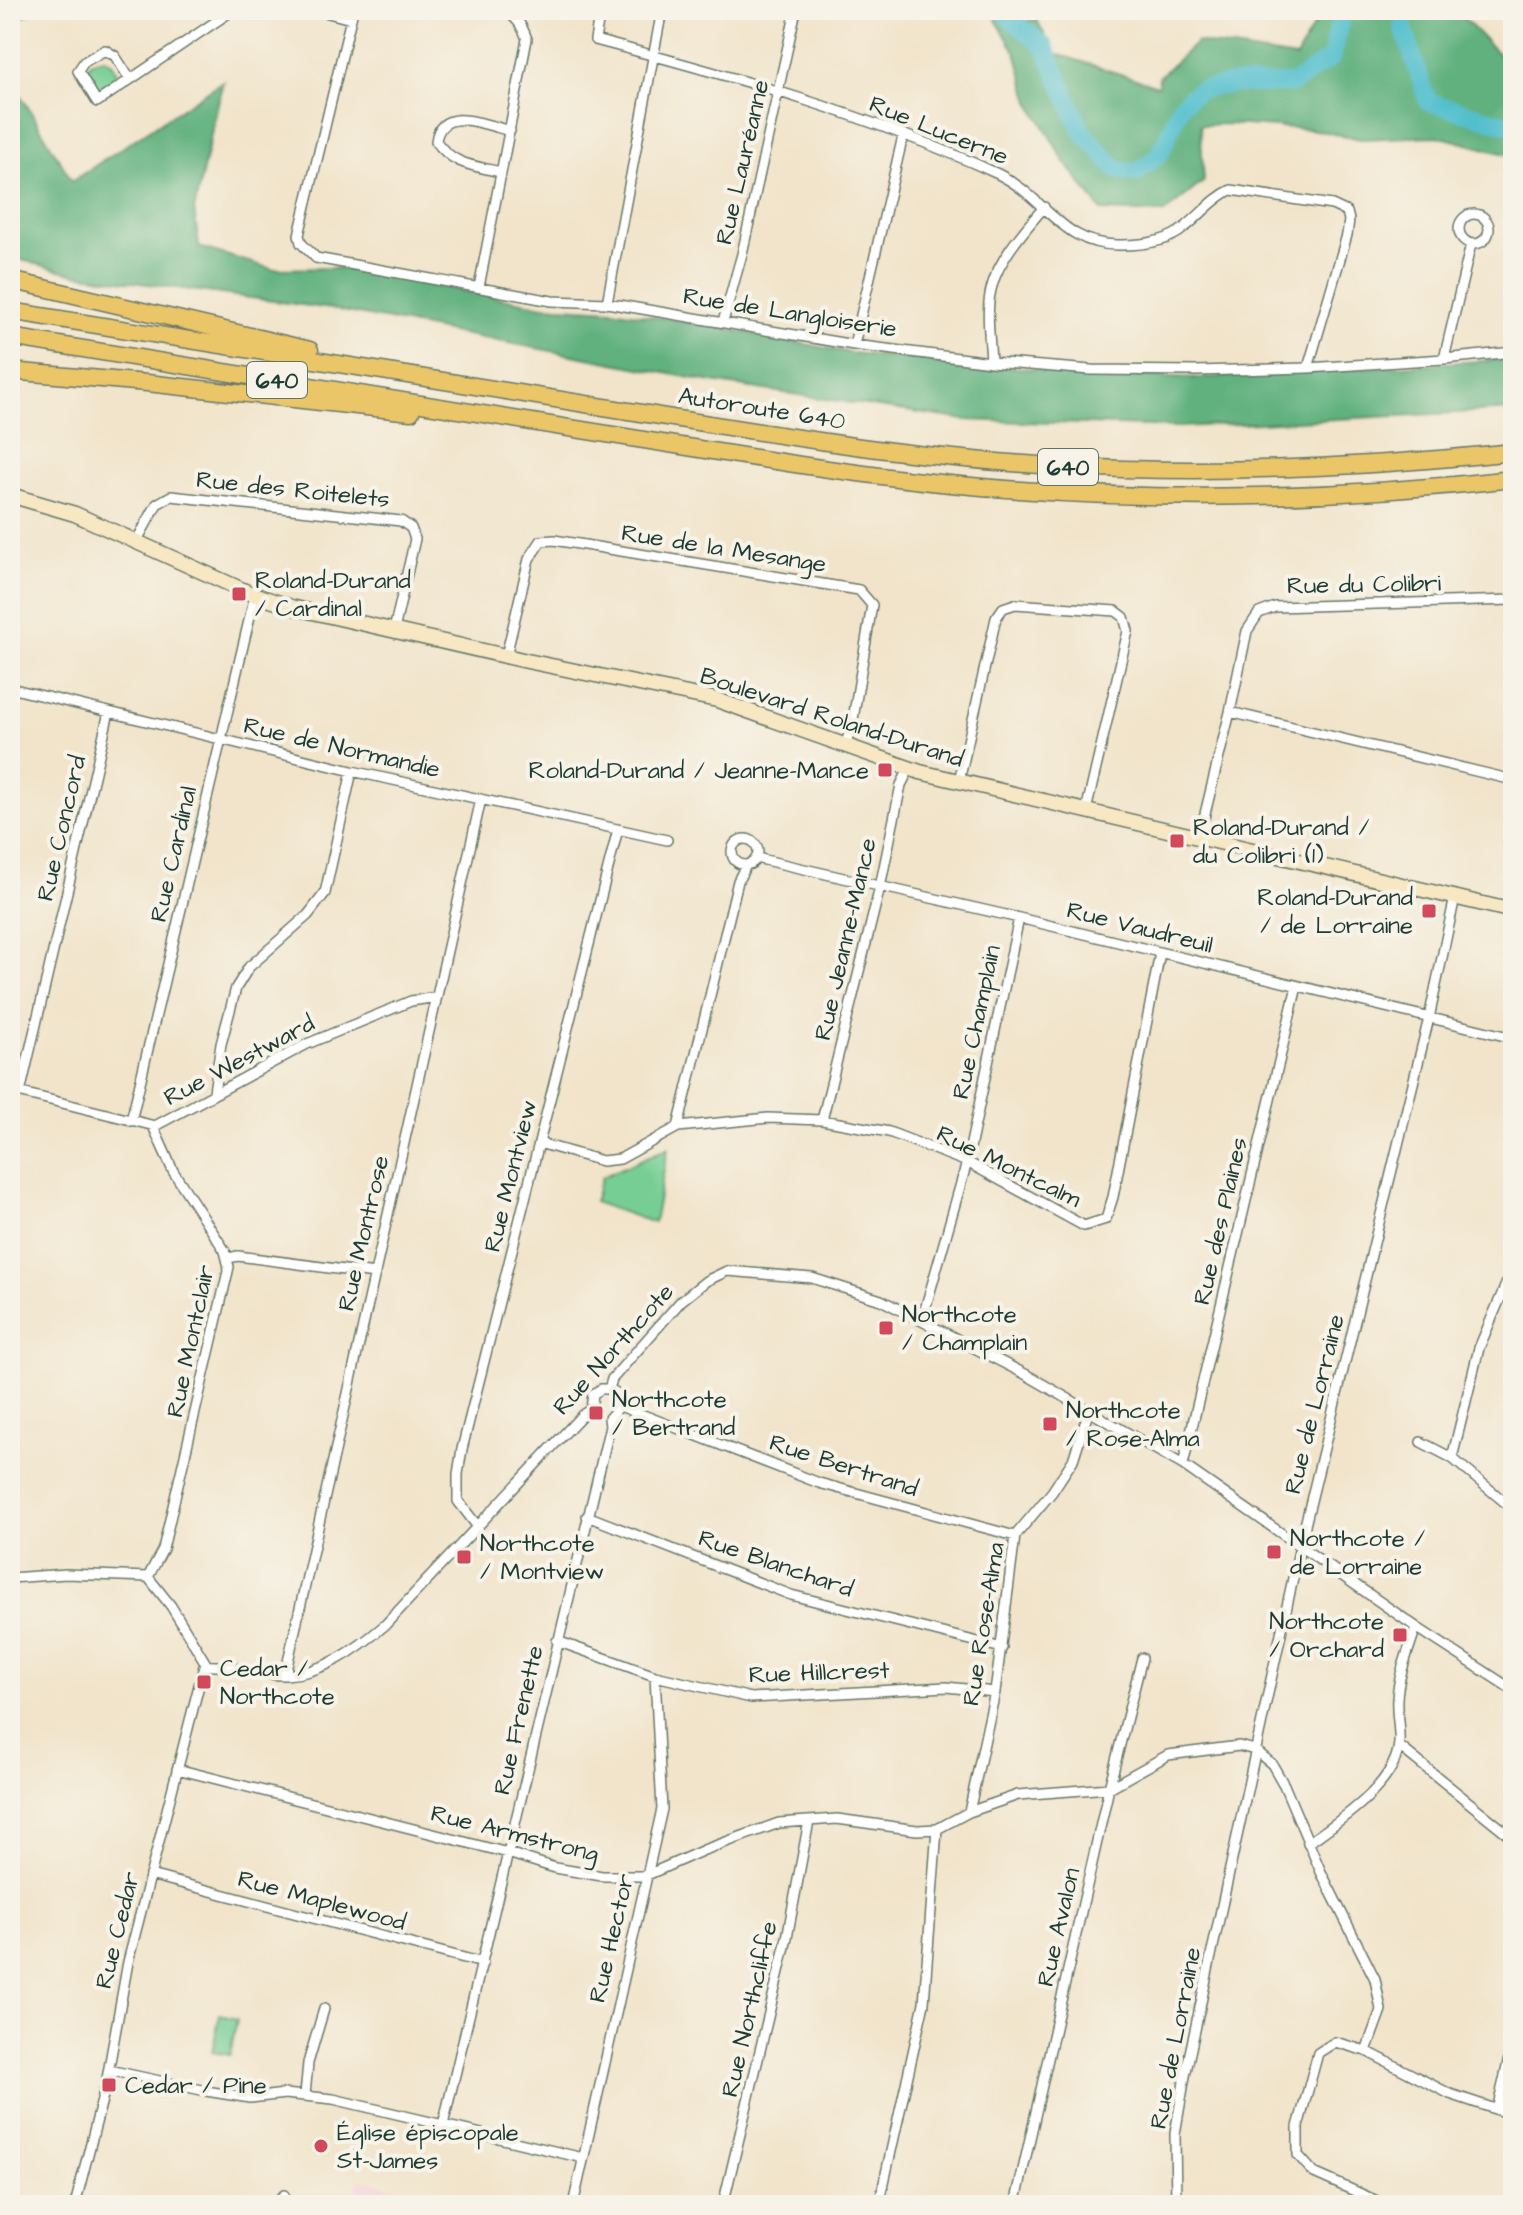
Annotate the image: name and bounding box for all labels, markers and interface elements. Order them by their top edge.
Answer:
street label: Rue Lauréanne [707,76,778,248]
street label: Rue Lucerne [864,88,1013,174]
street label: Rue de Langloiserie [680,279,899,348]
road number: 640 [247,362,307,398]
street label: Autoroute 640 [676,379,848,439]
road number: 640 [1038,449,1098,485]
street label: Rue des Roitelets [195,463,391,517]
street label: Rue de la Mesange [619,516,829,583]
place label: Roland-Durand / Cardinal [255,564,411,626]
street label: Rue du Colibri [1287,567,1442,603]
marker: Roland-Durand / Cardinal [230,585,248,603]
street label: Boulevard Roland-Durand [696,659,968,777]
street label: Rue de Normandie [240,709,443,787]
street label: Rue Concord [29,752,95,904]
place label: Roland-Durand / Jeanne-Mance [528,754,869,788]
marker: Roland-Durand / Jeanne-Mance [876,761,894,779]
street label: Rue Cardinal [142,783,206,925]
place label: Roland-Durand / du Colibri (1) [1193,811,1369,873]
marker: Roland-Durand / du Colibri (1) [1168,832,1186,850]
street label: Rue Jeanne-Mance [806,835,886,1044]
place label: Roland-Durand / de Lorraine [1257,881,1413,943]
street label: Rue Vaudreuil [1063,893,1216,963]
marker: Roland-Durand / de Lorraine [1420,902,1438,920]
street label: Rue Champlain [944,942,1010,1102]
street label: Rue Westward [158,1007,321,1115]
street label: Rue Montview [476,1097,546,1256]
street label: Rue Montcalm [931,1117,1087,1217]
street label: Rue des Plaines [1185,1134,1257,1308]
street label: Rue Montrose [330,1152,398,1314]
street label: Rue Montclair [158,1262,224,1421]
street label: Rue Northcote [545,1276,682,1423]
place label: Northcote / Champlain [902,1298,1027,1360]
street label: Rue de Lorraine [1276,1311,1354,1498]
marker: Northcote / Champlain [877,1319,895,1337]
place label: Northcote / Bertrand [612,1383,735,1445]
place label: Northcote / Rose-Alma [1066,1394,1200,1456]
marker: Northcote / Bertrand [587,1404,605,1422]
marker: Northcote / Rose-Alma [1041,1415,1059,1433]
street label: Rue Bertrand [765,1426,922,1506]
street label: Rue Blanchard [694,1522,858,1606]
place label: Northcote / de Lorraine [1290,1522,1425,1584]
place label: Northcote / Montview [480,1527,604,1589]
street label: Rue Rose-Alma [954,1540,1014,1708]
marker: Northcote / de Lorraine [1265,1543,1283,1561]
marker: Northcote / Montview [455,1548,473,1566]
place label: Northcote / Orchard [1269,1605,1384,1667]
marker: Northcote / Orchard [1391,1626,1409,1644]
street label: Rue Frenette [485,1642,553,1798]
place label: Cedar / Northcote [220,1652,335,1714]
street label: Rue Hillcrest [748,1654,890,1692]
marker: Cedar / Northcote [195,1673,213,1691]
street label: Rue Armstrong [427,1797,602,1872]
street label: Rue Maplewood [234,1862,410,1940]
street label: Rue Avalon [1029,1864,1089,1990]
street label: Rue Cedar [87,1868,149,1992]
street label: Rue Hector [581,1871,643,2006]
street label: Rue Northcliffe [713,1918,787,2100]
street label: Rue de Lorraine [1142,1945,1210,2132]
place label: Cedar / Pine [125,2069,267,2103]
marker: Cedar / Pine [100,2076,118,2094]
place label: Église épiscopale St-James [337,2116,519,2178]
marker: Église épiscopale St-James [312,2137,330,2155]

